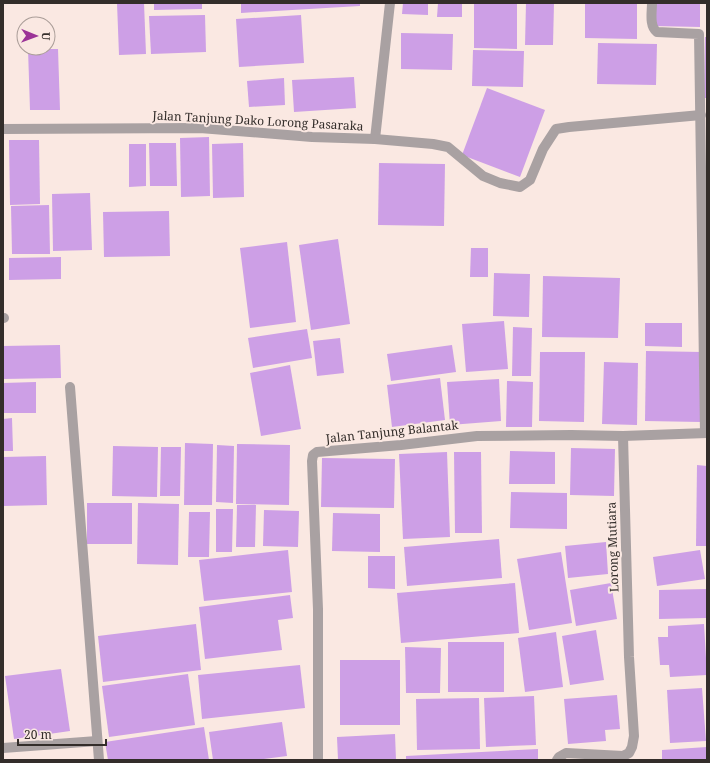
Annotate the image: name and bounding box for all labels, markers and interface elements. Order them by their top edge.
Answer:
north arrow [16,16,56,56]
text: U [39,32,54,41]
street label: Jalan Tanjung Dako Lorong Pasaraka [151,106,364,135]
street label: Jalan Tanjung Balantak [324,416,460,447]
street label: Lorong Mutiara [602,501,623,592]
scale bar [18,721,106,747]
text: 20 m [24,726,52,743]

